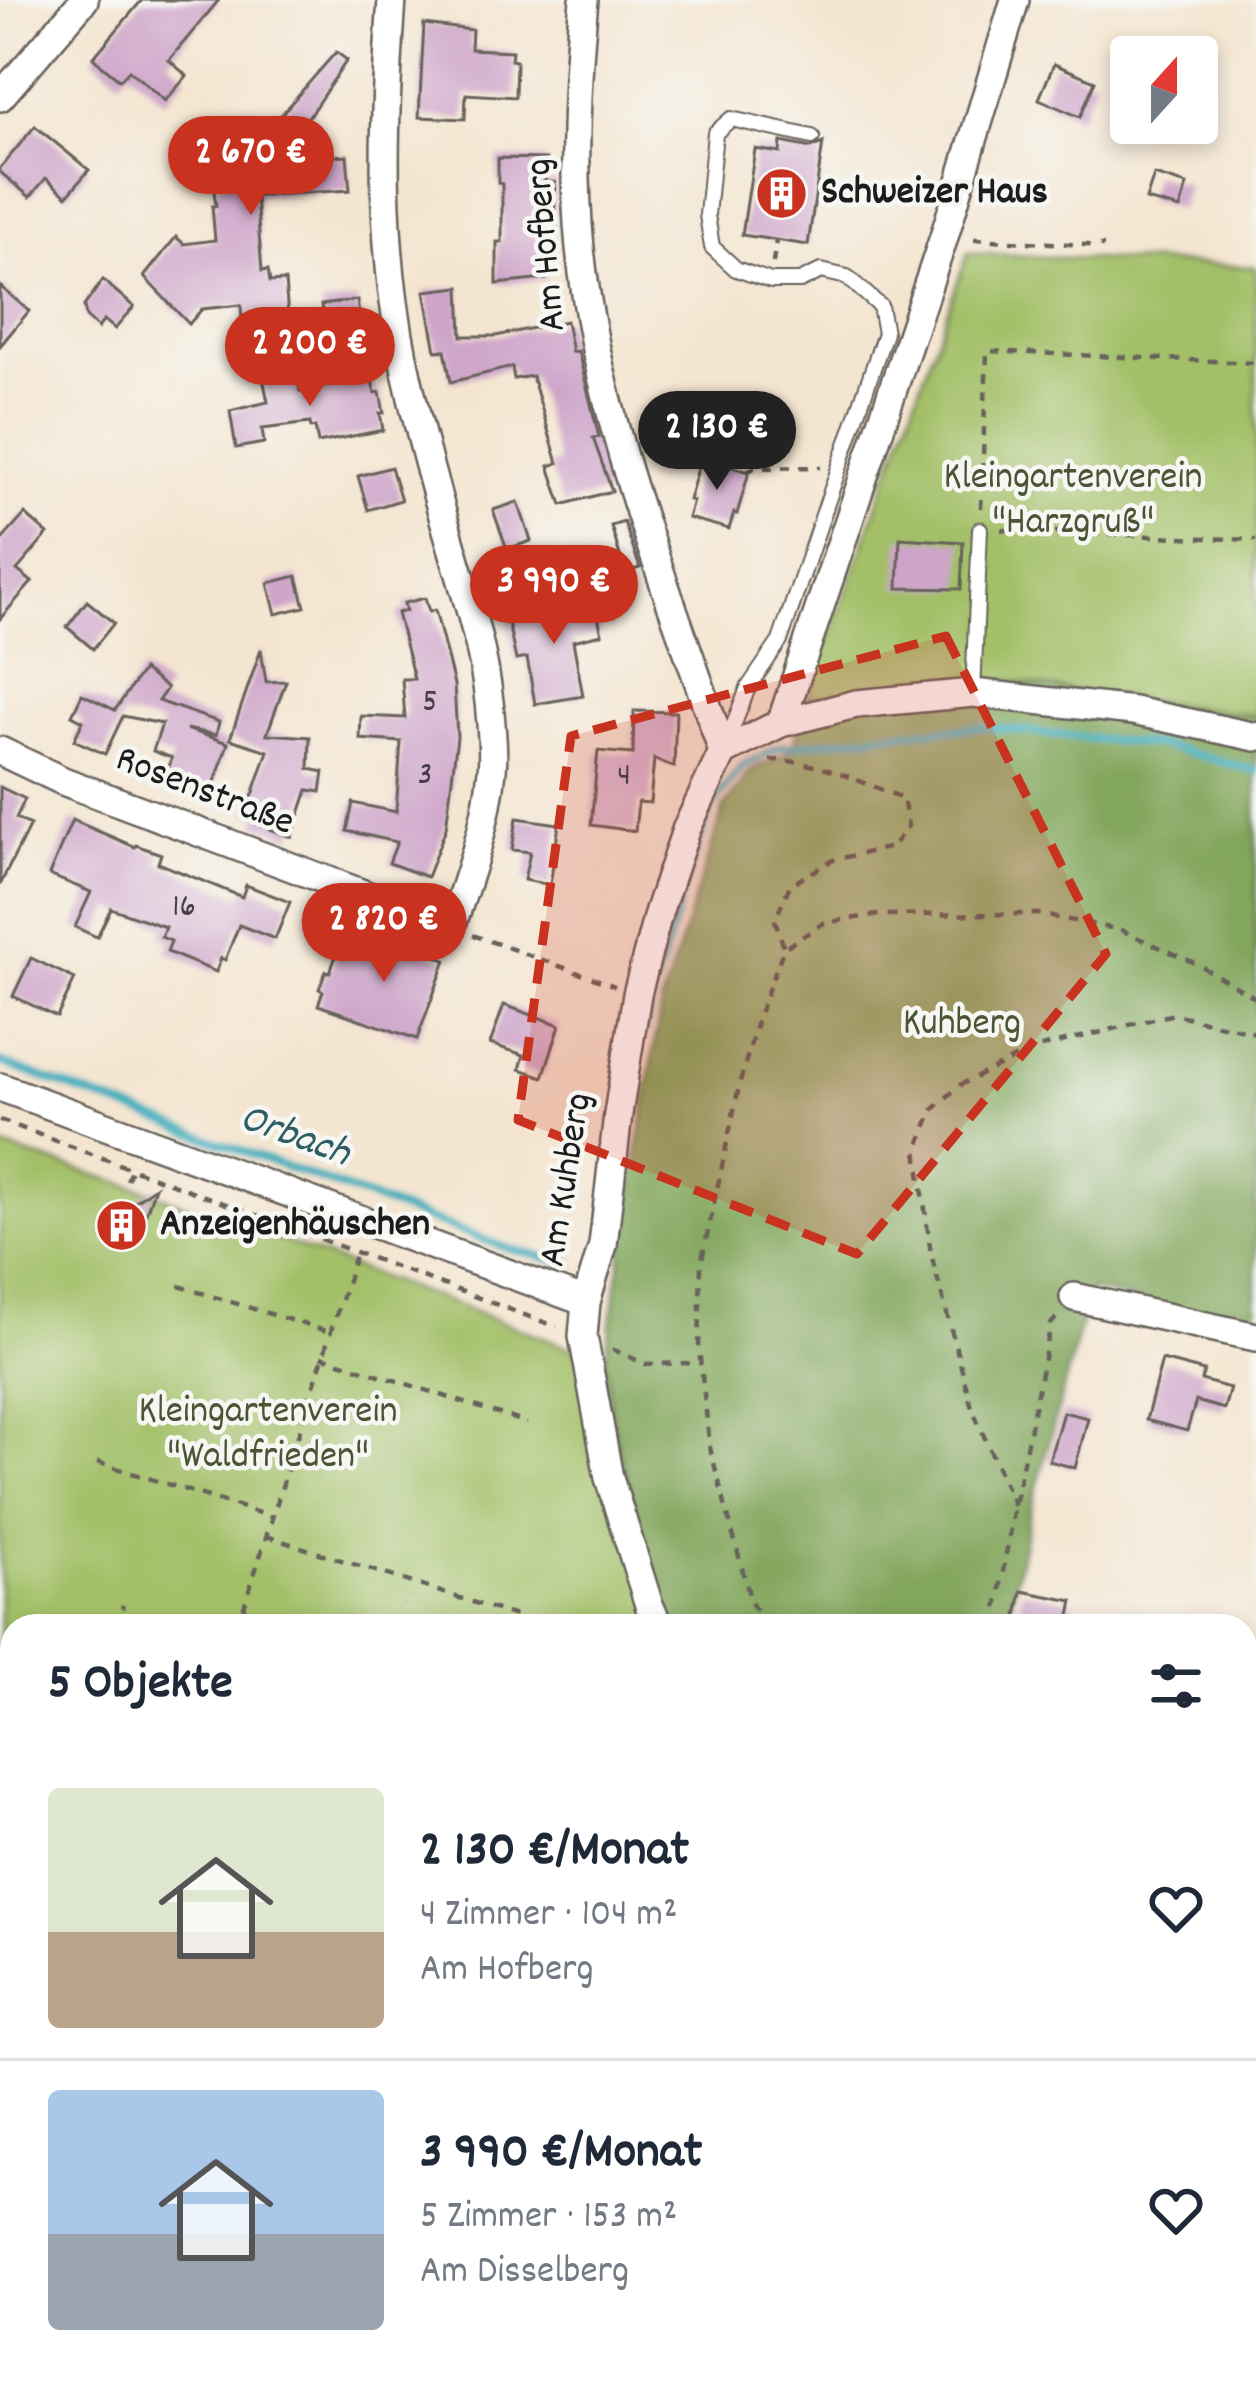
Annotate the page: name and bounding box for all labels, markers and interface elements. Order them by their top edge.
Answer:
north arrow [1110,36,1218,144]
map controls [1110,36,1218,144]
pin: 2 670 € [140,116,362,218]
text: 2 670 € [195,127,307,182]
street label: Am Hofberg [513,156,583,334]
building icon: Schweizer Haus [754,166,810,222]
place label: Schweizer Haus [821,167,1048,222]
pin: 2 200 € [199,307,421,409]
text: 2 200 € [252,318,368,373]
pin: 2 130 € [606,391,828,493]
text: 2 130 € [665,402,769,457]
park label: Kleingartenverein "Harzgruß" [943,452,1203,552]
pin: 3 990 € [443,545,665,647]
text: 3 990 € [497,556,611,611]
house number: 5 [422,680,438,727]
street label: Rosenstraße [107,734,301,852]
house number: 3 [418,753,432,800]
house number: 4 [617,754,631,801]
pin: 2 820 € [273,883,495,985]
house number: 16 [172,885,196,932]
text: 2 820 € [329,894,439,949]
park label: Kuhberg [903,998,1021,1053]
street label: Am Kuhberg [527,1089,609,1271]
water label: Orbach [230,1090,359,1186]
building icon: Anzeigenhäuschen [93,1198,149,1254]
place label: Anzeigenhäuschen [160,1199,430,1254]
park label: Kleingartenverein "Waldfrieden" [138,1386,398,1486]
text: 5 Objekte [48,1650,233,1722]
icon: filters [1143,1653,1209,1719]
text: 2 130 €/Monat [420,1817,689,1889]
icon: home [144,1836,288,1980]
icon: heart [1143,1875,1209,1941]
text: 4 Zimmer · 104 m² [420,1889,677,1944]
text: Am Hofberg [420,1944,594,1999]
text: 3 990 €/Monat [420,2119,702,2191]
icon: home [144,2138,288,2282]
icon: heart [1143,2177,1209,2243]
text: 5 Zimmer · 153 m² [420,2191,677,2246]
text: Am Disselberg [420,2246,629,2301]

